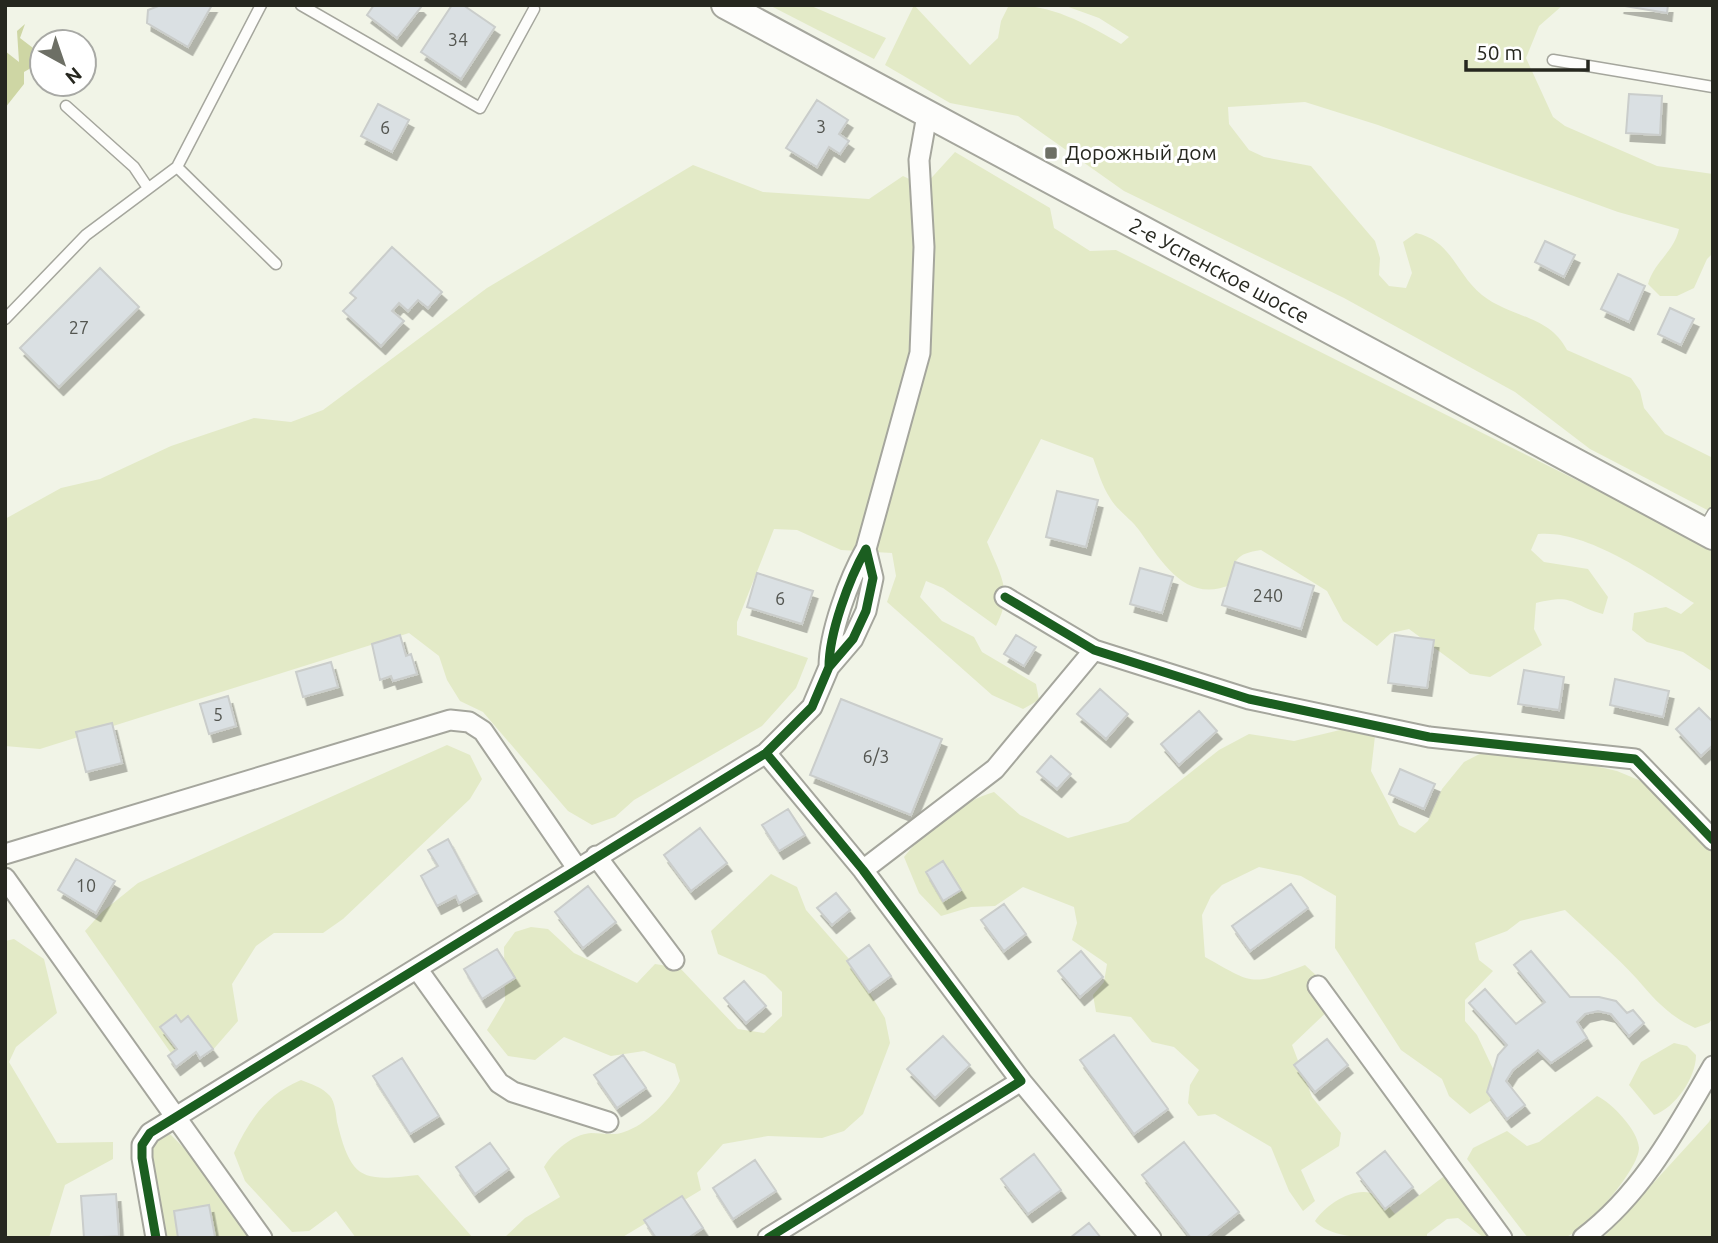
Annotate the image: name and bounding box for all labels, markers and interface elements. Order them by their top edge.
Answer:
north arrow [28,28,98,98]
scale bar [1466,28,1588,72]
house number: 34 [448,29,468,49]
text: 50 m [1476,40,1523,64]
text: N [61,63,86,89]
house number: 3 [816,116,826,136]
house number: 6 [380,117,390,137]
place label: Дорожный дом [1065,140,1217,164]
marker: Дорожный дом [1043,145,1059,161]
street label: 2-е Успенское шоссе [1125,212,1314,328]
house number: 27 [69,317,89,337]
house number: 240 [1253,585,1283,605]
house number: 6 [775,588,785,608]
house number: 5 [213,704,223,724]
house number: 6/3 [863,746,889,766]
house number: 10 [76,875,96,895]

